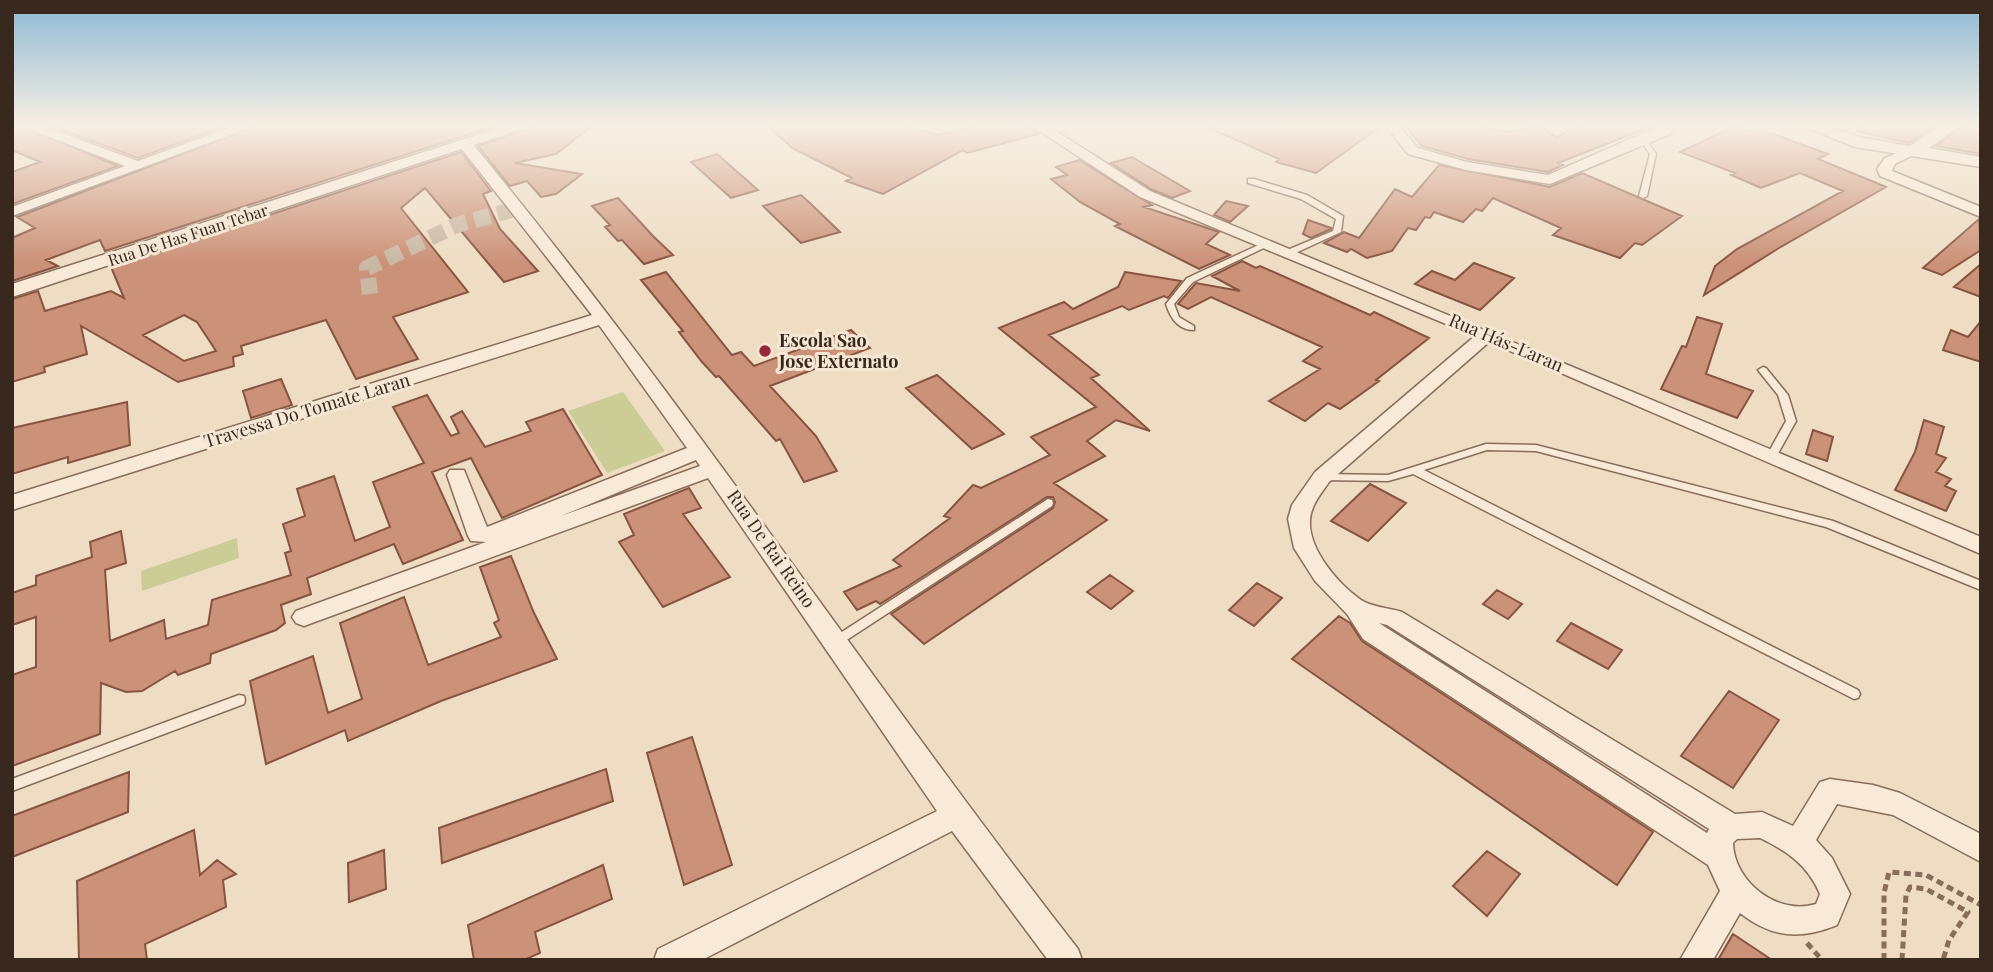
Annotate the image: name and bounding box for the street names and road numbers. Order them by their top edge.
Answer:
street label: Rua De Has Fuan Tebar [105,199,271,270]
street label: Rua Hás-Laran [1445,307,1568,377]
street label: Travessa Do Tomate Laran [201,367,413,453]
street label: Rua De Rai Reino [722,485,822,612]

